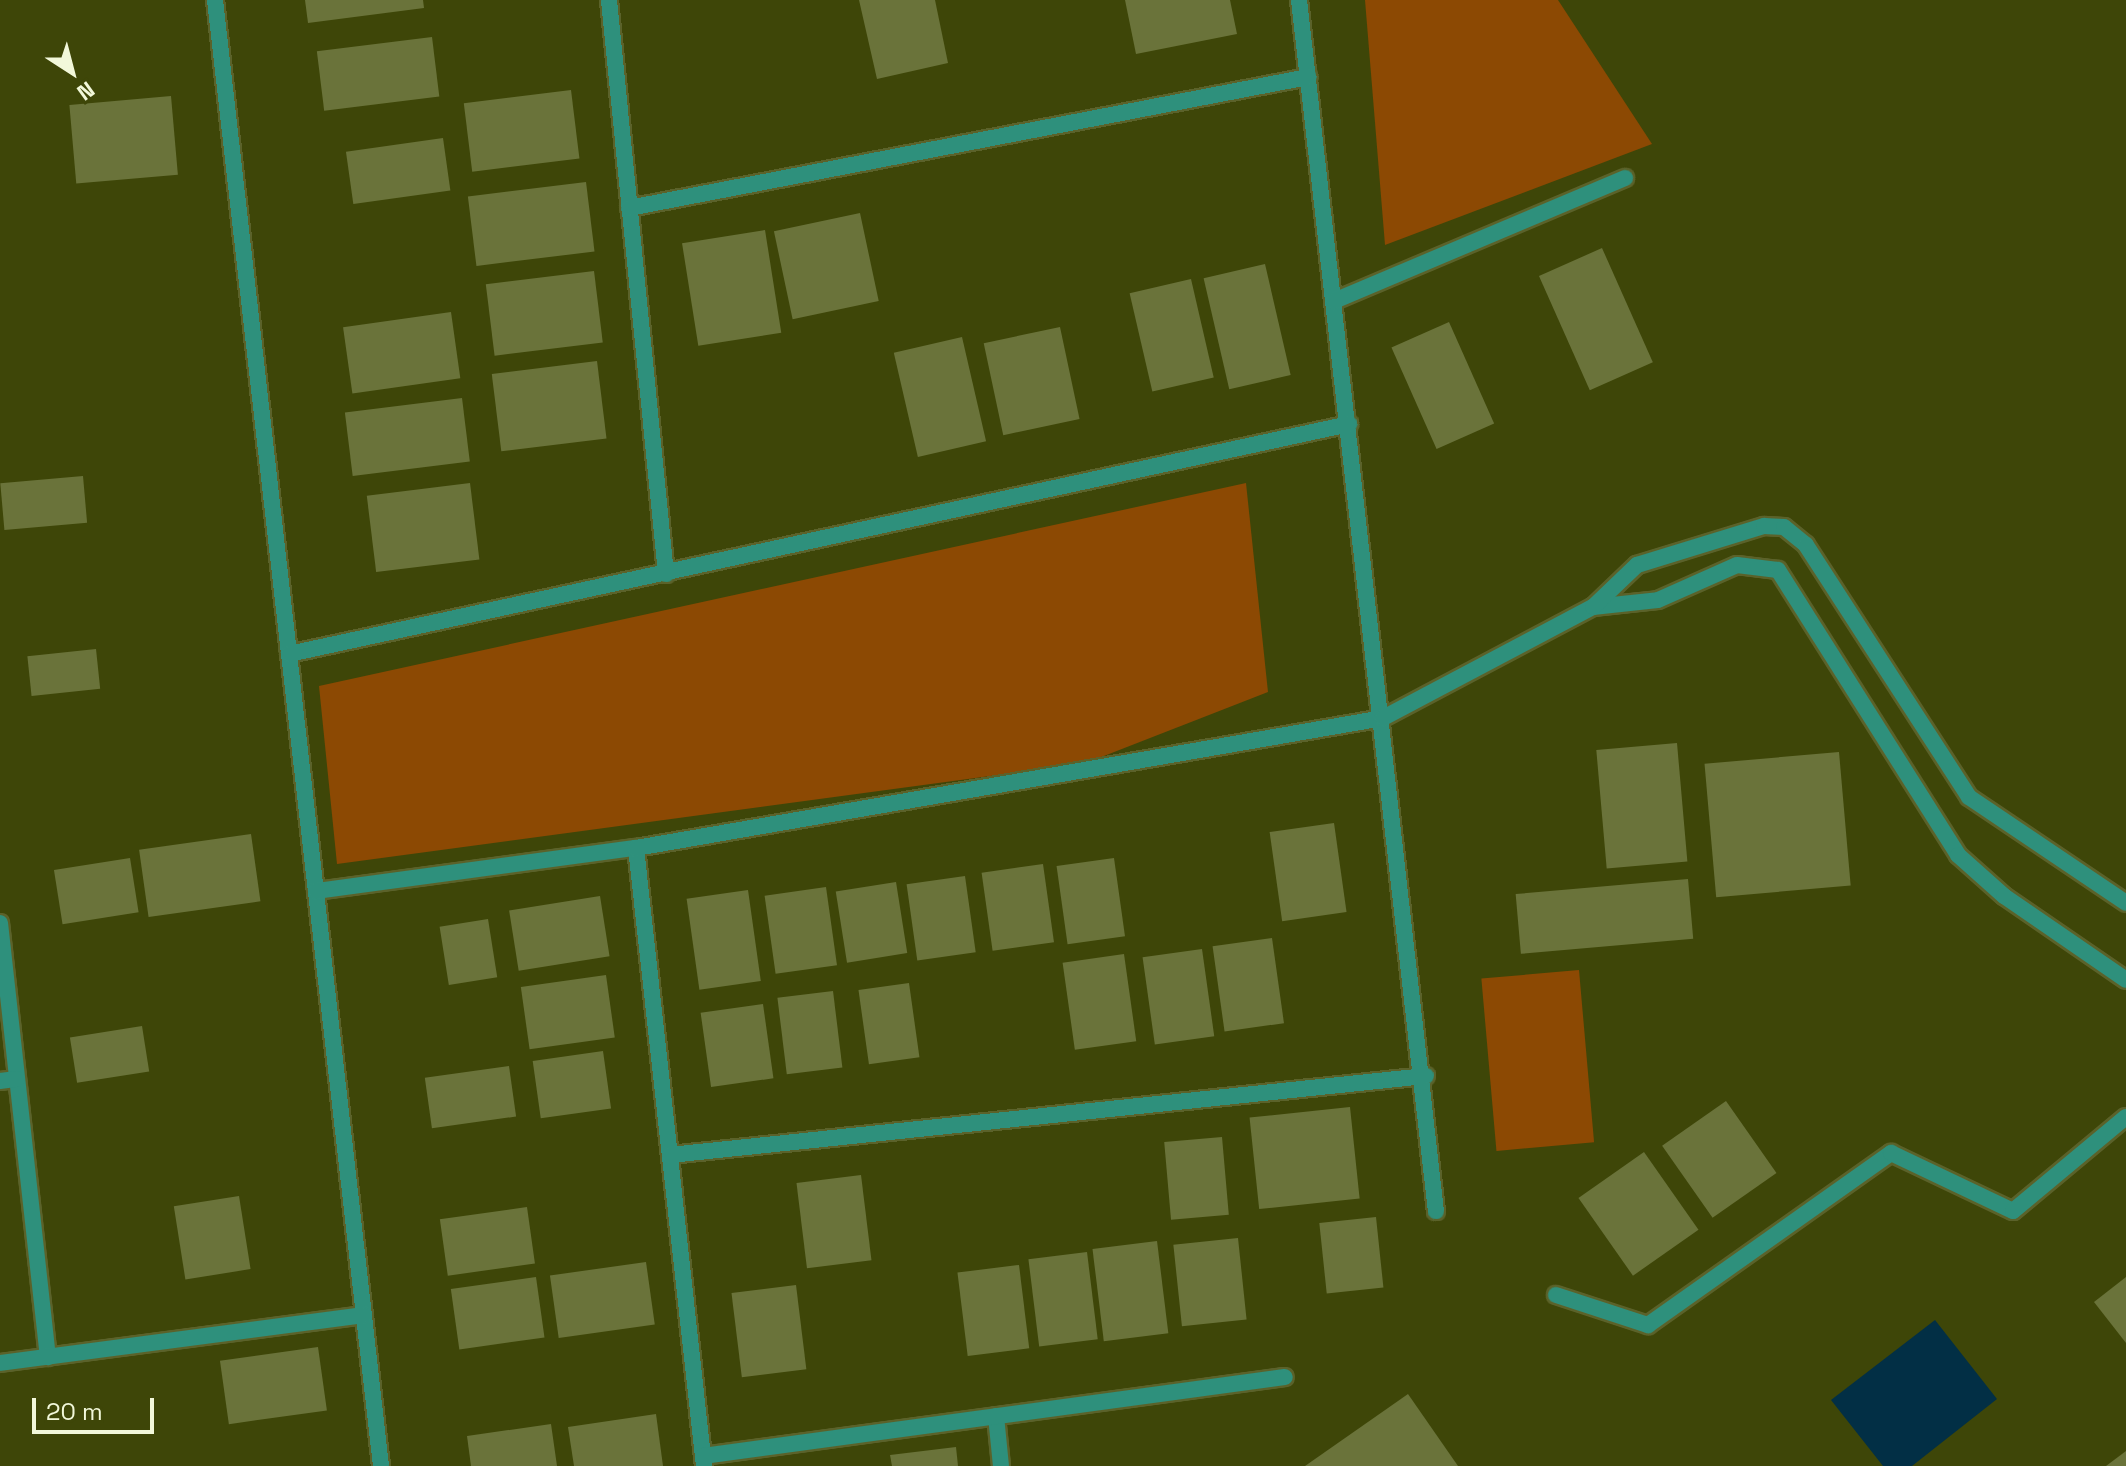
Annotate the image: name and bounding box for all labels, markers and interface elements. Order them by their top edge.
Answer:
north arrow [32,32,112,112]
text: N [72,76,100,107]
scale bar [36,1382,158,1432]
text: 20 m [46,1396,103,1427]

